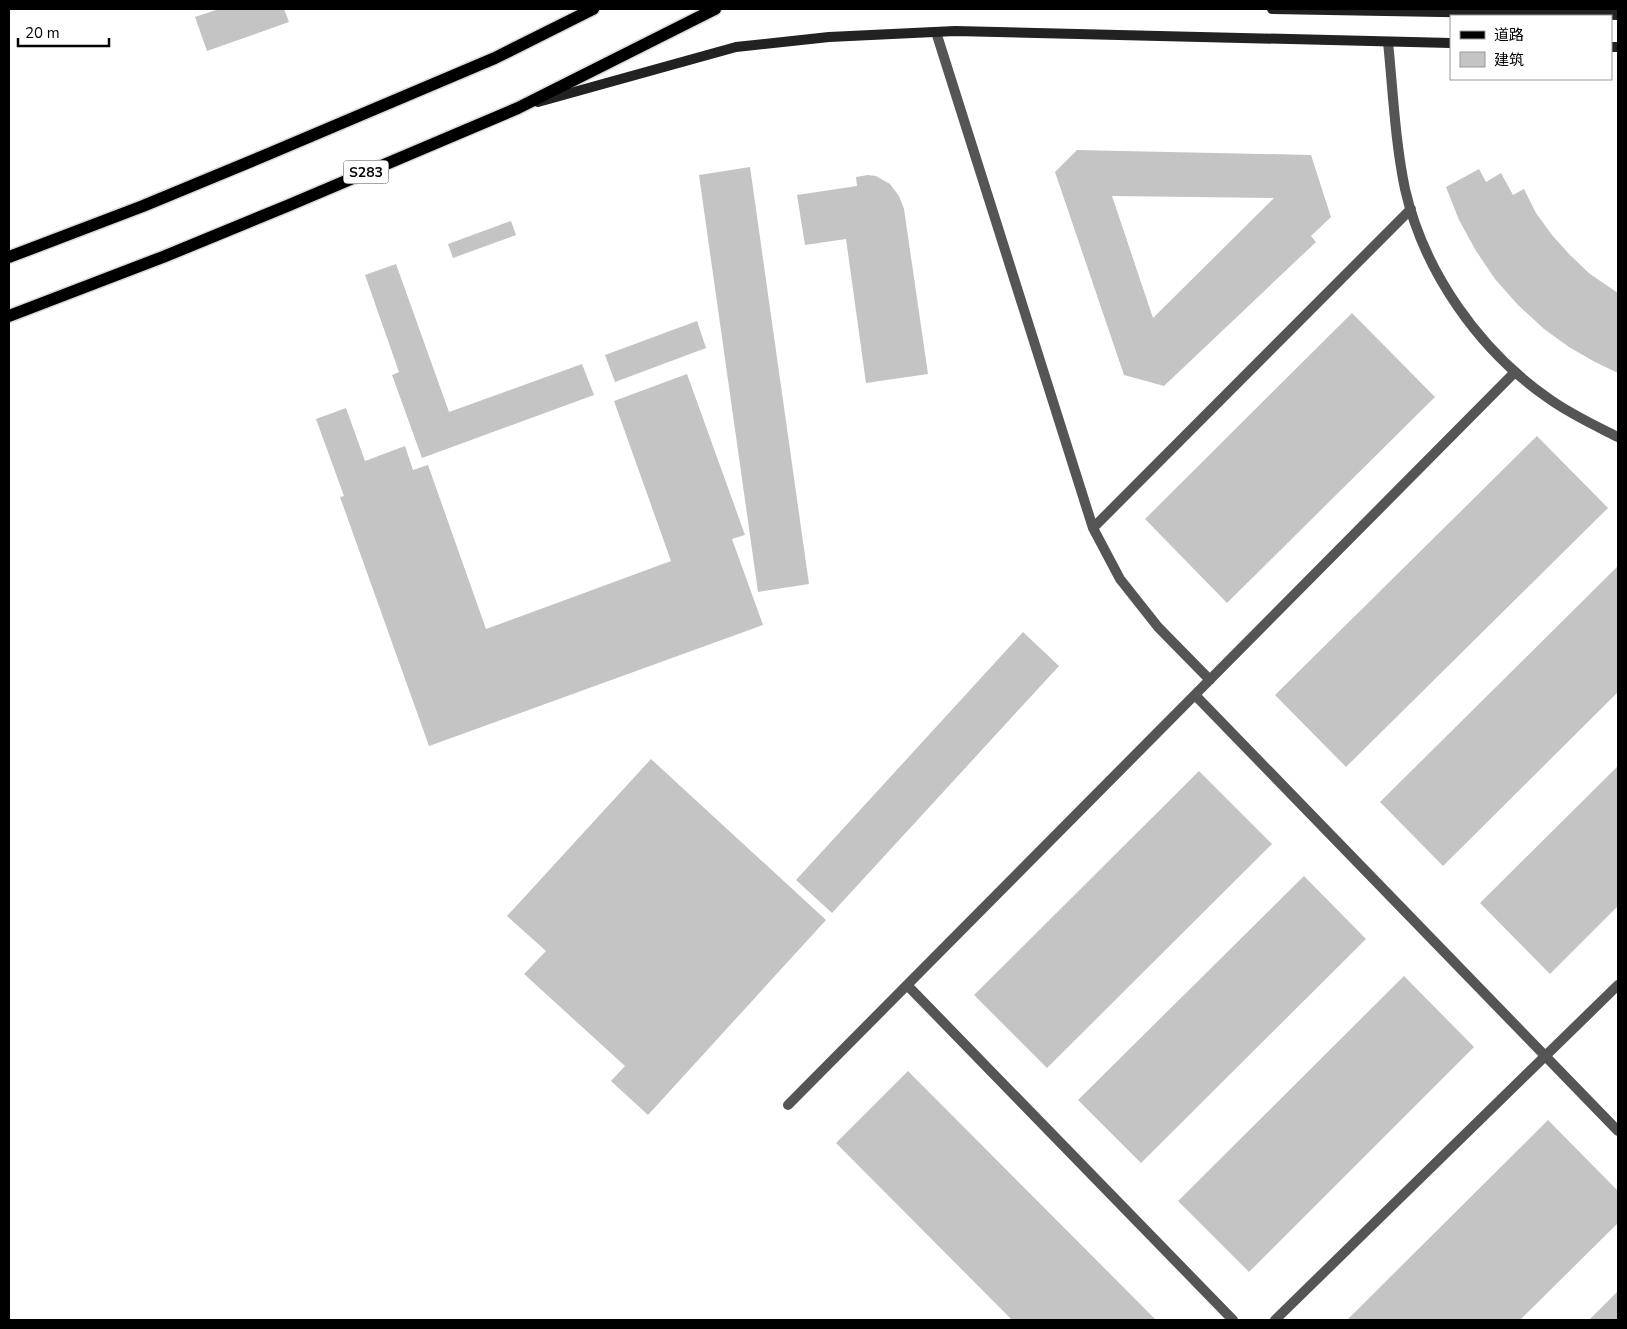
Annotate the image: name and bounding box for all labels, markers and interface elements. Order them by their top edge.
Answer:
scale bar [18,15,109,47]
legend [1450,15,1612,80]
text: 20 m [25,23,60,43]
text: 道路 [1494,25,1524,45]
text: 建筑 [1494,50,1524,70]
road number: S283 [344,160,388,183]

